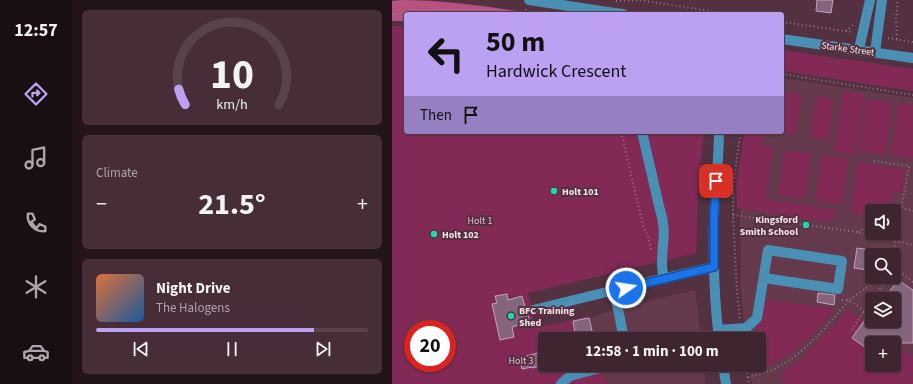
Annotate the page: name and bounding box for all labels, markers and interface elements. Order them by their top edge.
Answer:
text: 12:57 [14,18,58,43]
text: 50 m [486,22,545,62]
icon: left [420,28,472,80]
street label: Starke Street [820,38,876,60]
text: 10 [210,45,254,105]
text: Hardwick Crescent [486,59,626,84]
icon: directions [22,80,50,108]
text: km/h [216,94,248,115]
icon: arrive [460,104,482,126]
text: Then [420,105,452,126]
icon: music [22,144,50,172]
text: Climate [96,164,138,182]
pin [699,164,733,198]
icon: arrive [705,170,727,192]
text: 21.5° [198,183,266,226]
place label: Holt 101 [562,185,599,199]
marker: Holt 101 [549,186,559,196]
text: − [96,188,107,220]
text: + [357,188,368,220]
map controls [865,204,901,372]
button: sound [865,204,901,240]
icon: phone [22,209,50,237]
place label: Kingsford Smith School [740,213,798,239]
park label: Holt 1 [468,214,492,228]
marker: Kingsford Smith School [801,220,811,230]
place label: Holt 102 [442,228,479,242]
marker: Holt 102 [429,229,439,239]
button: search [865,248,901,284]
position arrow [605,267,647,309]
icon: climate [22,273,50,301]
text: Night Drive [156,278,231,299]
button: layers [865,292,901,328]
text: The Halogens [156,299,230,317]
place label: BFC Training Shed [519,304,575,330]
marker: BFC Training Shed [506,311,516,321]
speed limit sign: 20 [404,320,456,372]
button: + [865,336,901,372]
icon: car [22,338,50,366]
icon: previous [130,338,152,360]
icon: pause [221,338,243,360]
icon: next [312,338,334,360]
text: 12:58 · 1 min · 100 m [585,341,719,362]
park label: Holt 3 [509,354,533,368]

